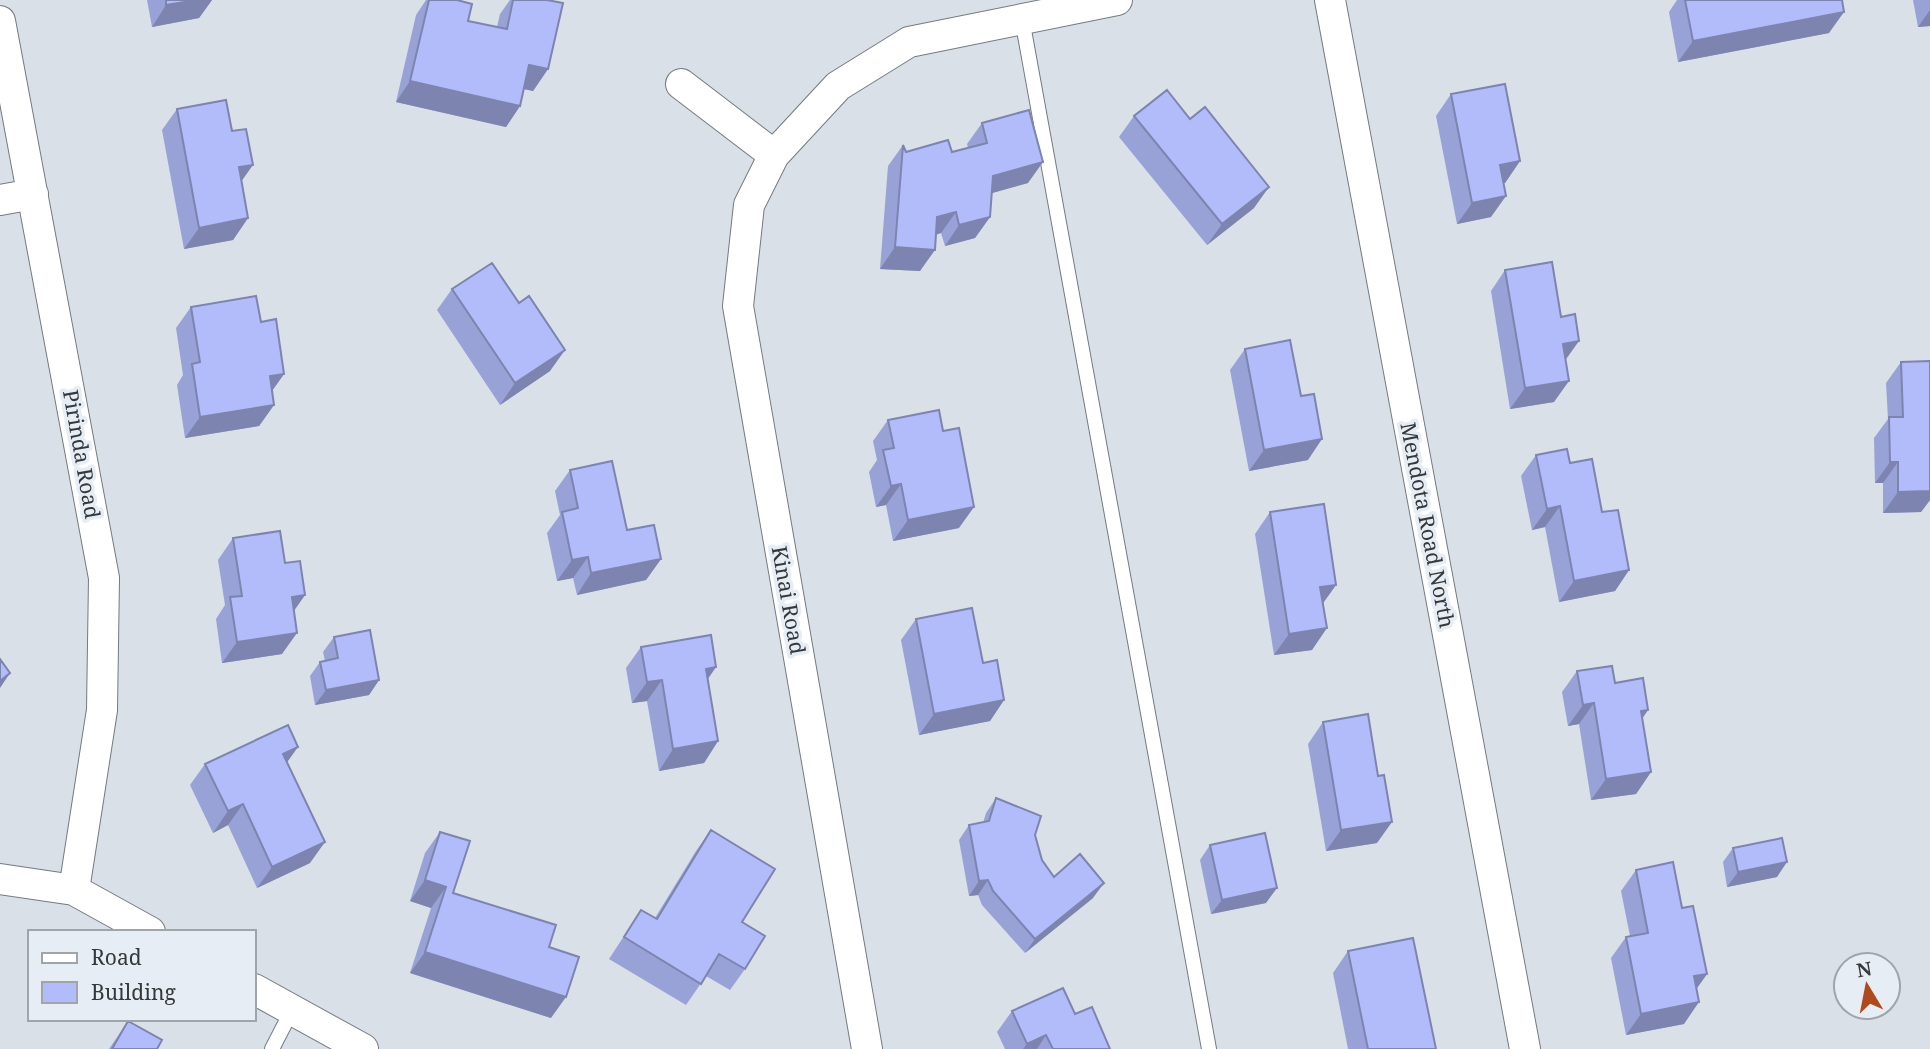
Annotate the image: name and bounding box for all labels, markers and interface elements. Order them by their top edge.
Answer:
street label: Pirinda Road [57,387,107,521]
street label: Mendota Road North [1394,420,1462,630]
street label: Kinai Road [766,544,812,656]
legend [28,930,256,1021]
text: Road [91,943,142,971]
north arrow [1832,951,1902,1021]
text: N [1854,955,1874,983]
text: Building [91,978,176,1006]

